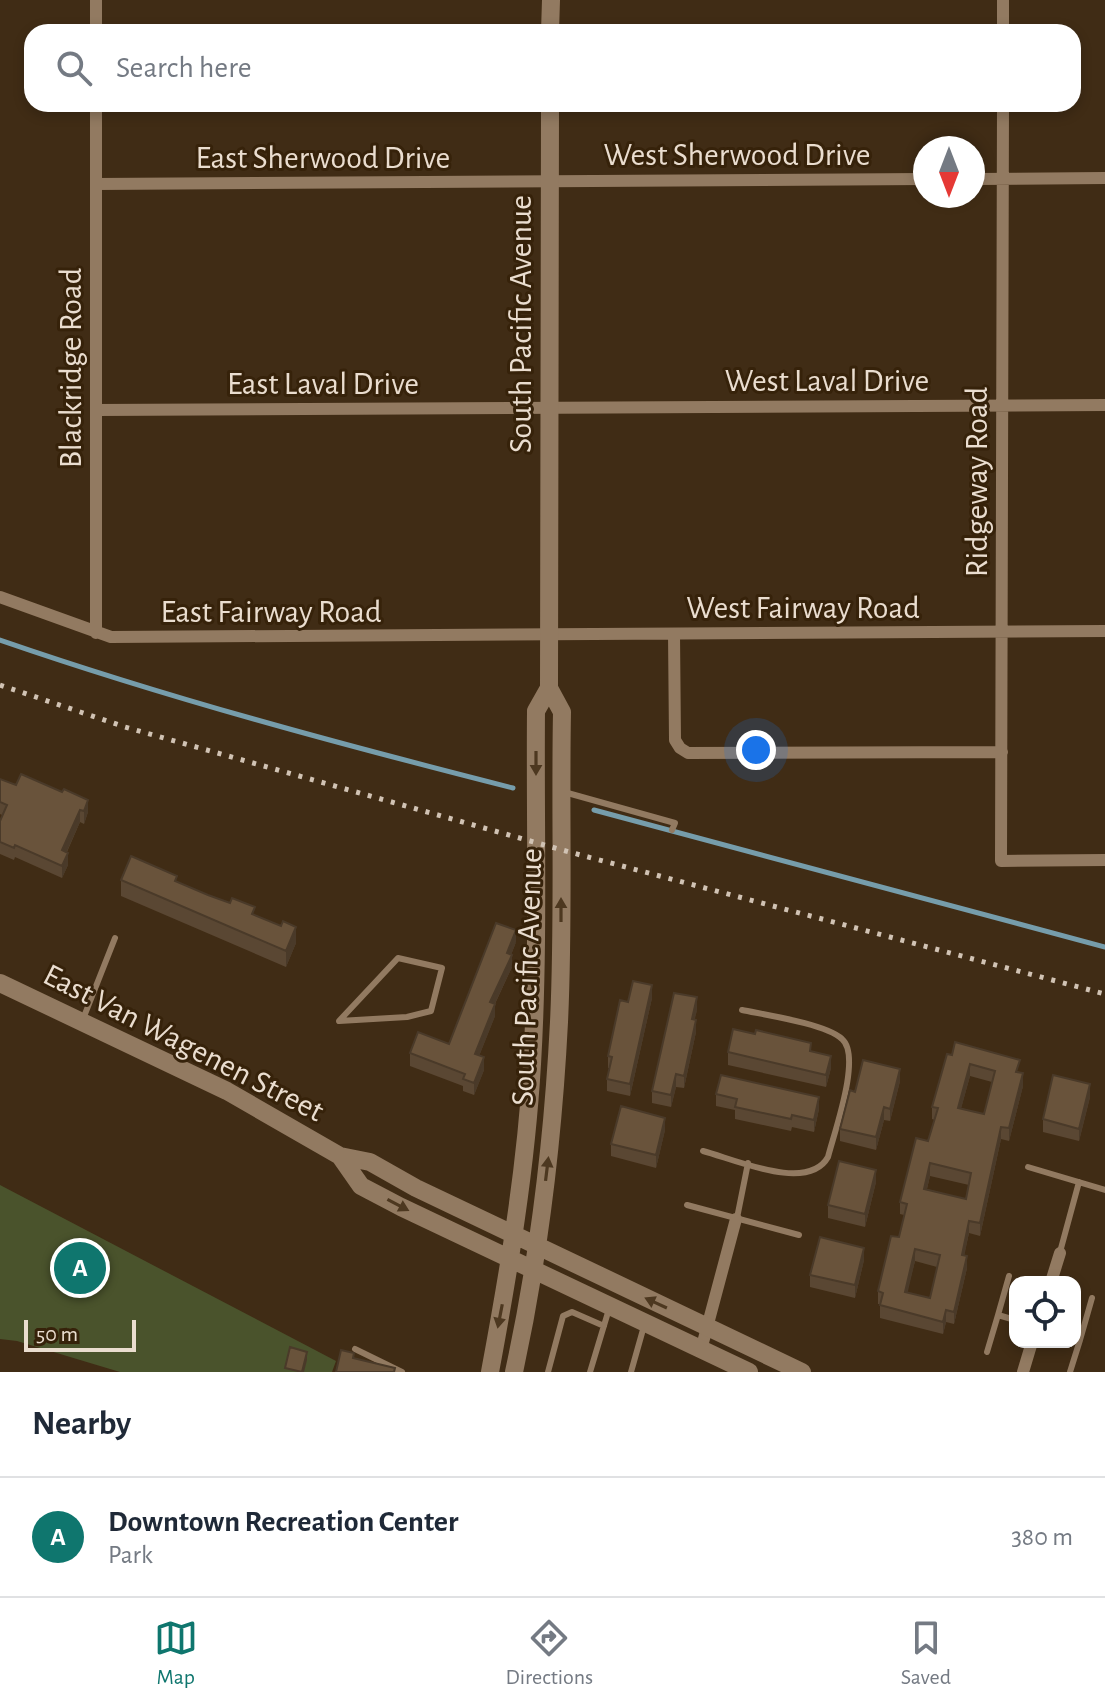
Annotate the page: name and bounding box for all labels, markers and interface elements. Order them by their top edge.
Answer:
search box [24,24,1081,112]
icon: search [52,46,96,90]
text: Search here [116,53,252,83]
north arrow [913,136,985,208]
street label: West Sherwood Drive [603,139,871,171]
street label: East Sherwood Drive [196,142,450,174]
street label: South Pacific Avenue [505,195,537,453]
street label: Blackridge Road [55,268,87,468]
street label: West Laval Drive [725,365,929,397]
street label: East Laval Drive [227,368,419,400]
street label: Ridgeway Road [961,387,993,577]
street label: West Fairway Road [686,592,920,624]
street label: East Fairway Road [160,596,382,628]
your location [736,730,776,770]
one-way arrow [530,751,542,776]
street label: South Pacific Avenue [507,848,547,1106]
one-way arrow [555,897,567,922]
street label: East Van Wagenen Street [38,958,329,1127]
one-way arrow [541,1156,554,1181]
one-way arrow [387,1198,409,1212]
pin: A [54,1238,106,1298]
map controls [1009,1276,1081,1348]
button: locate [1009,1276,1081,1348]
one-way arrow [644,1296,667,1310]
one-way arrow [494,1304,506,1329]
scale bar [24,1316,136,1352]
text: 50 m [36,1323,78,1345]
text: Nearby [32,1407,131,1441]
text: Downtown Recreation Center [108,1507,458,1537]
text: A [50,1524,66,1550]
text: 380 m [1011,1524,1073,1550]
text: Park [108,1542,153,1568]
tab: Map [154,1616,198,1690]
tab: Directions [505,1616,593,1690]
tab: Saved [901,1616,951,1690]

